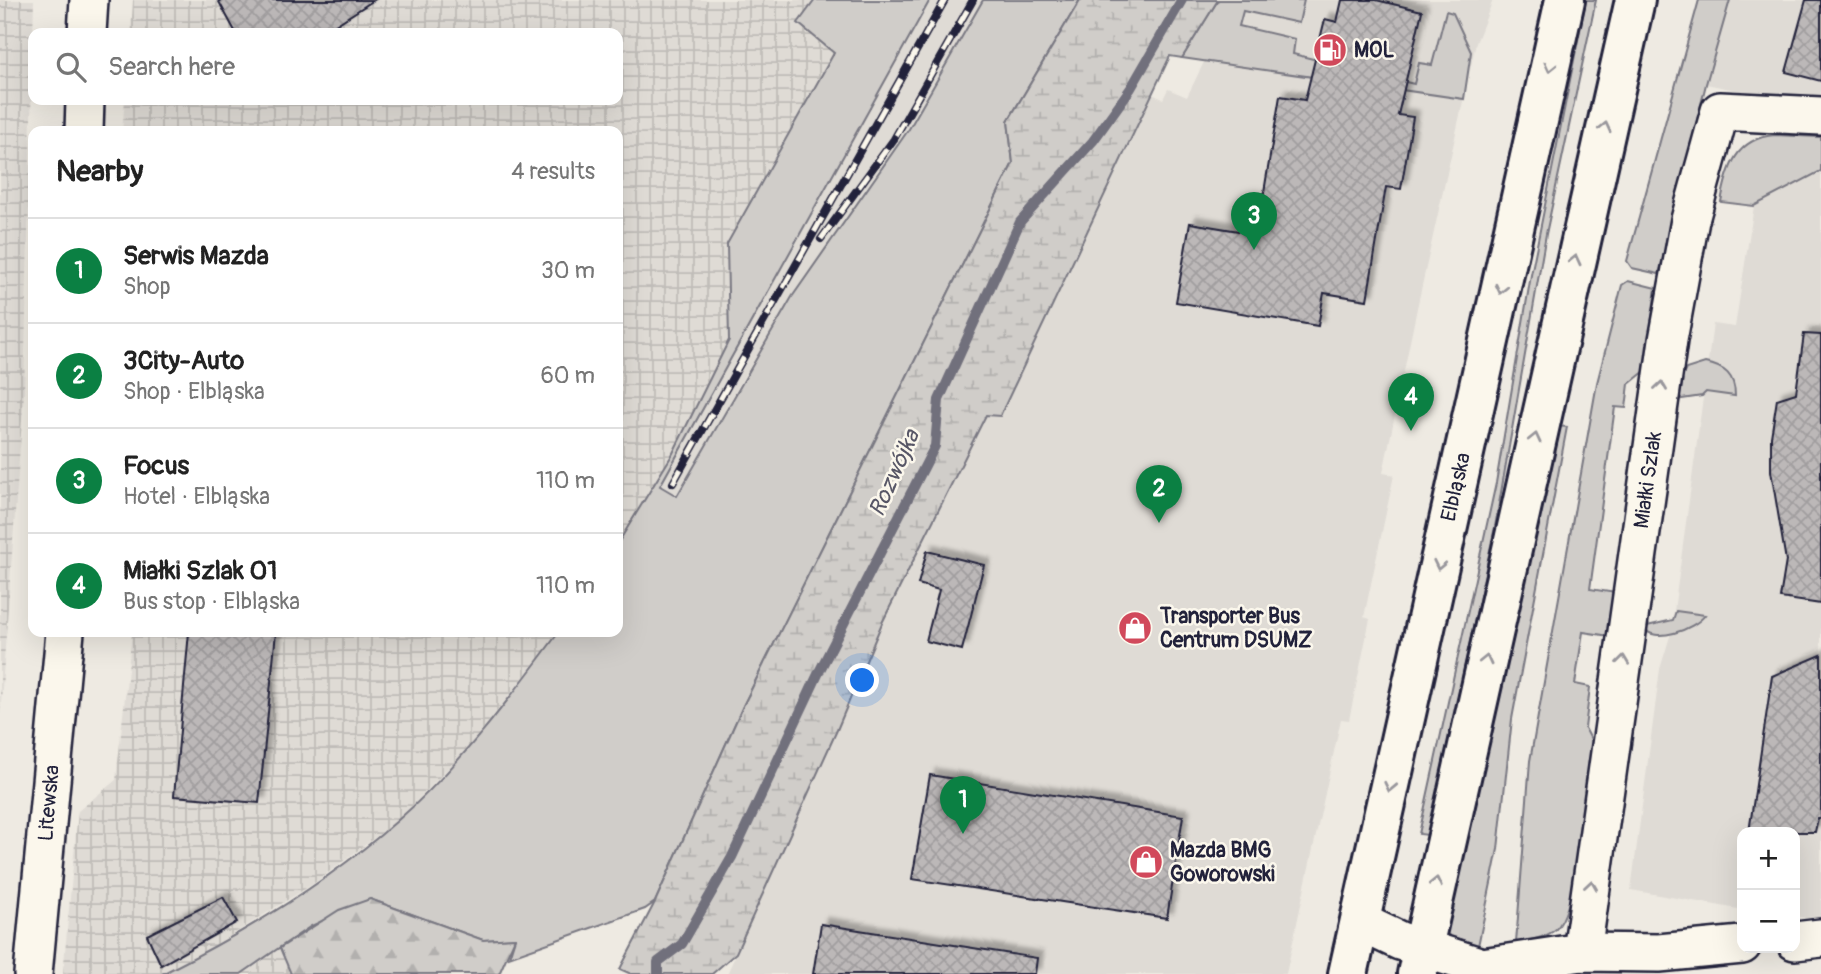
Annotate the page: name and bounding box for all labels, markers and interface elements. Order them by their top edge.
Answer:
search box [28,28,623,105]
fuel station icon: MOL [1311,31,1349,69]
place label: MOL [1354,37,1394,64]
icon: search [52,48,90,86]
text: Search here [108,51,235,83]
one-way arrow [1544,61,1558,73]
one-way arrow [1597,121,1612,133]
text: Nearby [56,153,143,190]
text: 4 results [511,157,595,186]
pin: 3 [1231,192,1277,250]
text: Serwis Mazda [123,240,269,272]
one-way arrow [1567,254,1581,266]
text: 1 [75,256,84,285]
text: 30 m [541,256,595,285]
text: Shop [123,272,171,301]
one-way arrow [1494,283,1509,295]
text: 3City-Auto [123,345,244,377]
text: 2 [73,361,85,390]
text: 60 m [540,361,595,390]
pin: 4 [1388,373,1434,431]
text: Shop · Elbląska [123,377,265,406]
one-way arrow [1654,380,1669,392]
water label: Rozwójka [862,424,926,521]
street label: Miałki Szlak [1628,430,1668,530]
one-way arrow [1527,432,1541,444]
text: Focus [123,450,189,482]
street label: Elbląska [1435,450,1477,524]
pin: 2 [1136,465,1182,523]
text: 3 [73,466,85,495]
text: 110 m [536,466,595,495]
text: Hotel · Elbląska [123,482,270,511]
text: Miałki Szlak 01 [123,555,277,587]
one-way arrow [1432,559,1447,571]
text: 4 [72,571,86,600]
text: 110 m [536,571,595,600]
text: Bus stop · Elbląska [123,587,300,616]
place label: Transporter Bus Centrum DSUMZ [1159,603,1313,654]
shop icon: Transporter Bus Centrum DSUMZ [1116,609,1154,647]
one-way arrow [1477,654,1492,666]
one-way arrow [1616,654,1631,665]
your location [845,663,879,697]
street label: Litewska [32,764,66,842]
pin: 1 [940,776,986,834]
one-way arrow [1383,781,1398,793]
map controls [1737,827,1800,953]
button: + [1737,827,1800,890]
place label: Mazda BMG Goworowski [1170,837,1275,888]
shop icon: Mazda BMG Goworowski [1127,843,1165,881]
one-way arrow [1428,876,1443,888]
one-way arrow [1584,879,1599,891]
button: − [1737,890,1800,953]

